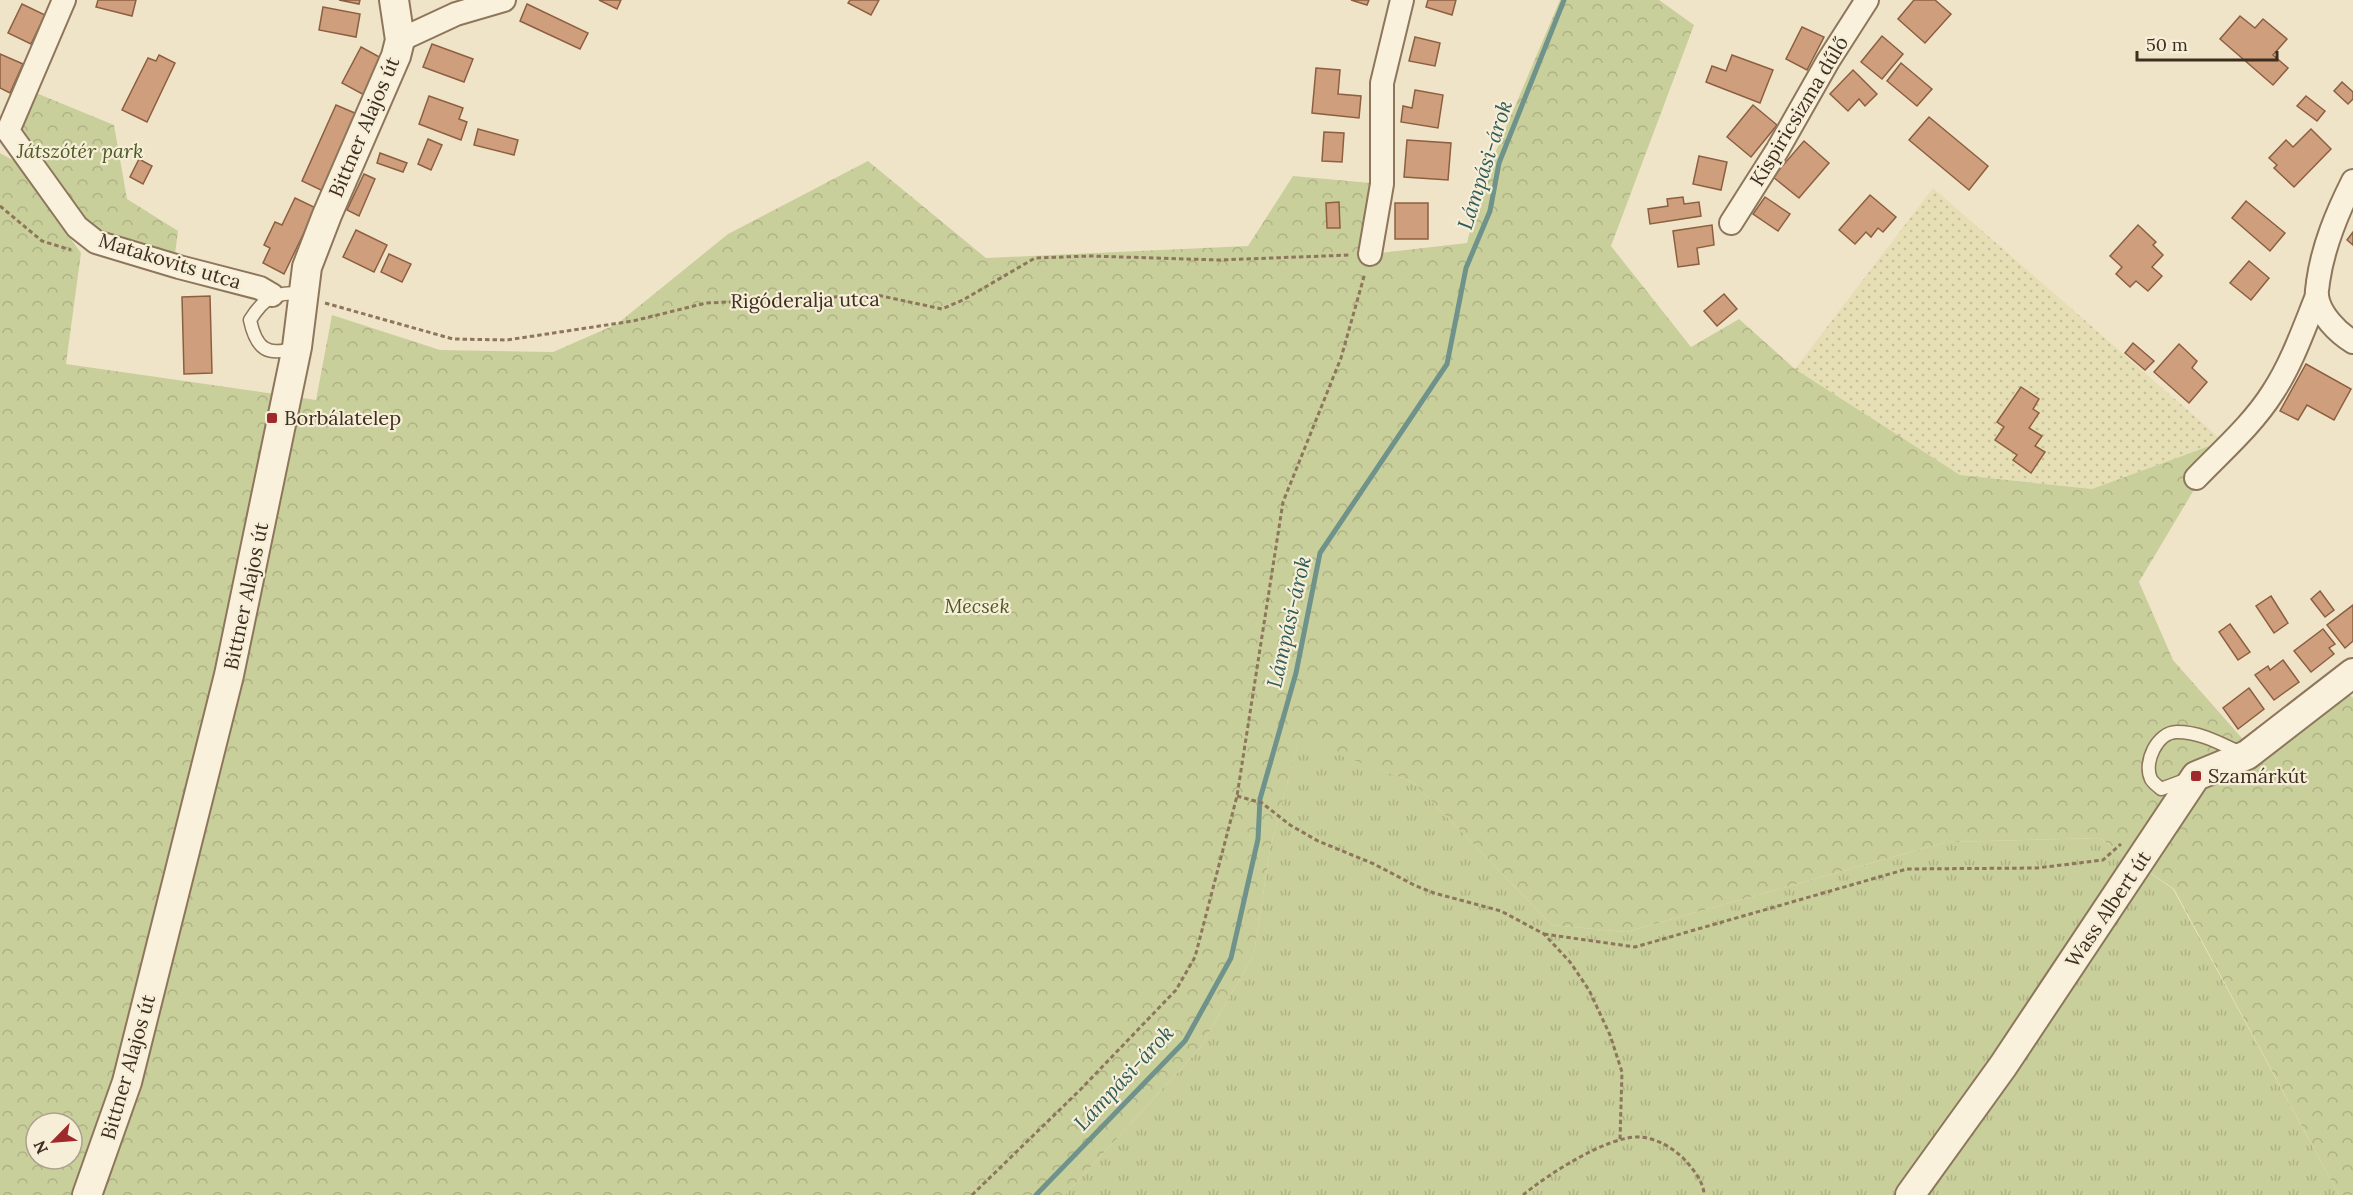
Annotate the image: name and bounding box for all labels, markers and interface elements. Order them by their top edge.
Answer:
scale bar [2137,24,2276,62]
street label: Kispiricsizma dűlő [1744,31,1853,190]
text: 50 m [2146,33,2188,56]
street label: Bittner Alajos út [323,53,404,201]
water label: Lámpási-árok [1451,97,1518,233]
park label: Játszótér park [16,138,143,163]
street label: Matakovits utca [96,227,244,294]
street label: Rigóderalja utca [730,286,880,313]
place label: Borbálatelep [284,405,401,430]
marker: Borbálatelep [265,411,279,425]
street label: Bittner Alajos út [218,520,273,672]
water label: Lámpási-árok [1260,553,1317,690]
park label: Mecsek [944,593,1010,618]
place label: Szamárkút [2208,763,2307,788]
marker: Szamárkút [2189,769,2203,783]
street label: Wass Albert út [2059,845,2156,972]
street label: Bittner Alajos út [95,991,160,1142]
water label: Lámpási-árok [1068,1019,1179,1136]
north arrow [24,1111,84,1171]
text: N [29,1138,52,1157]

